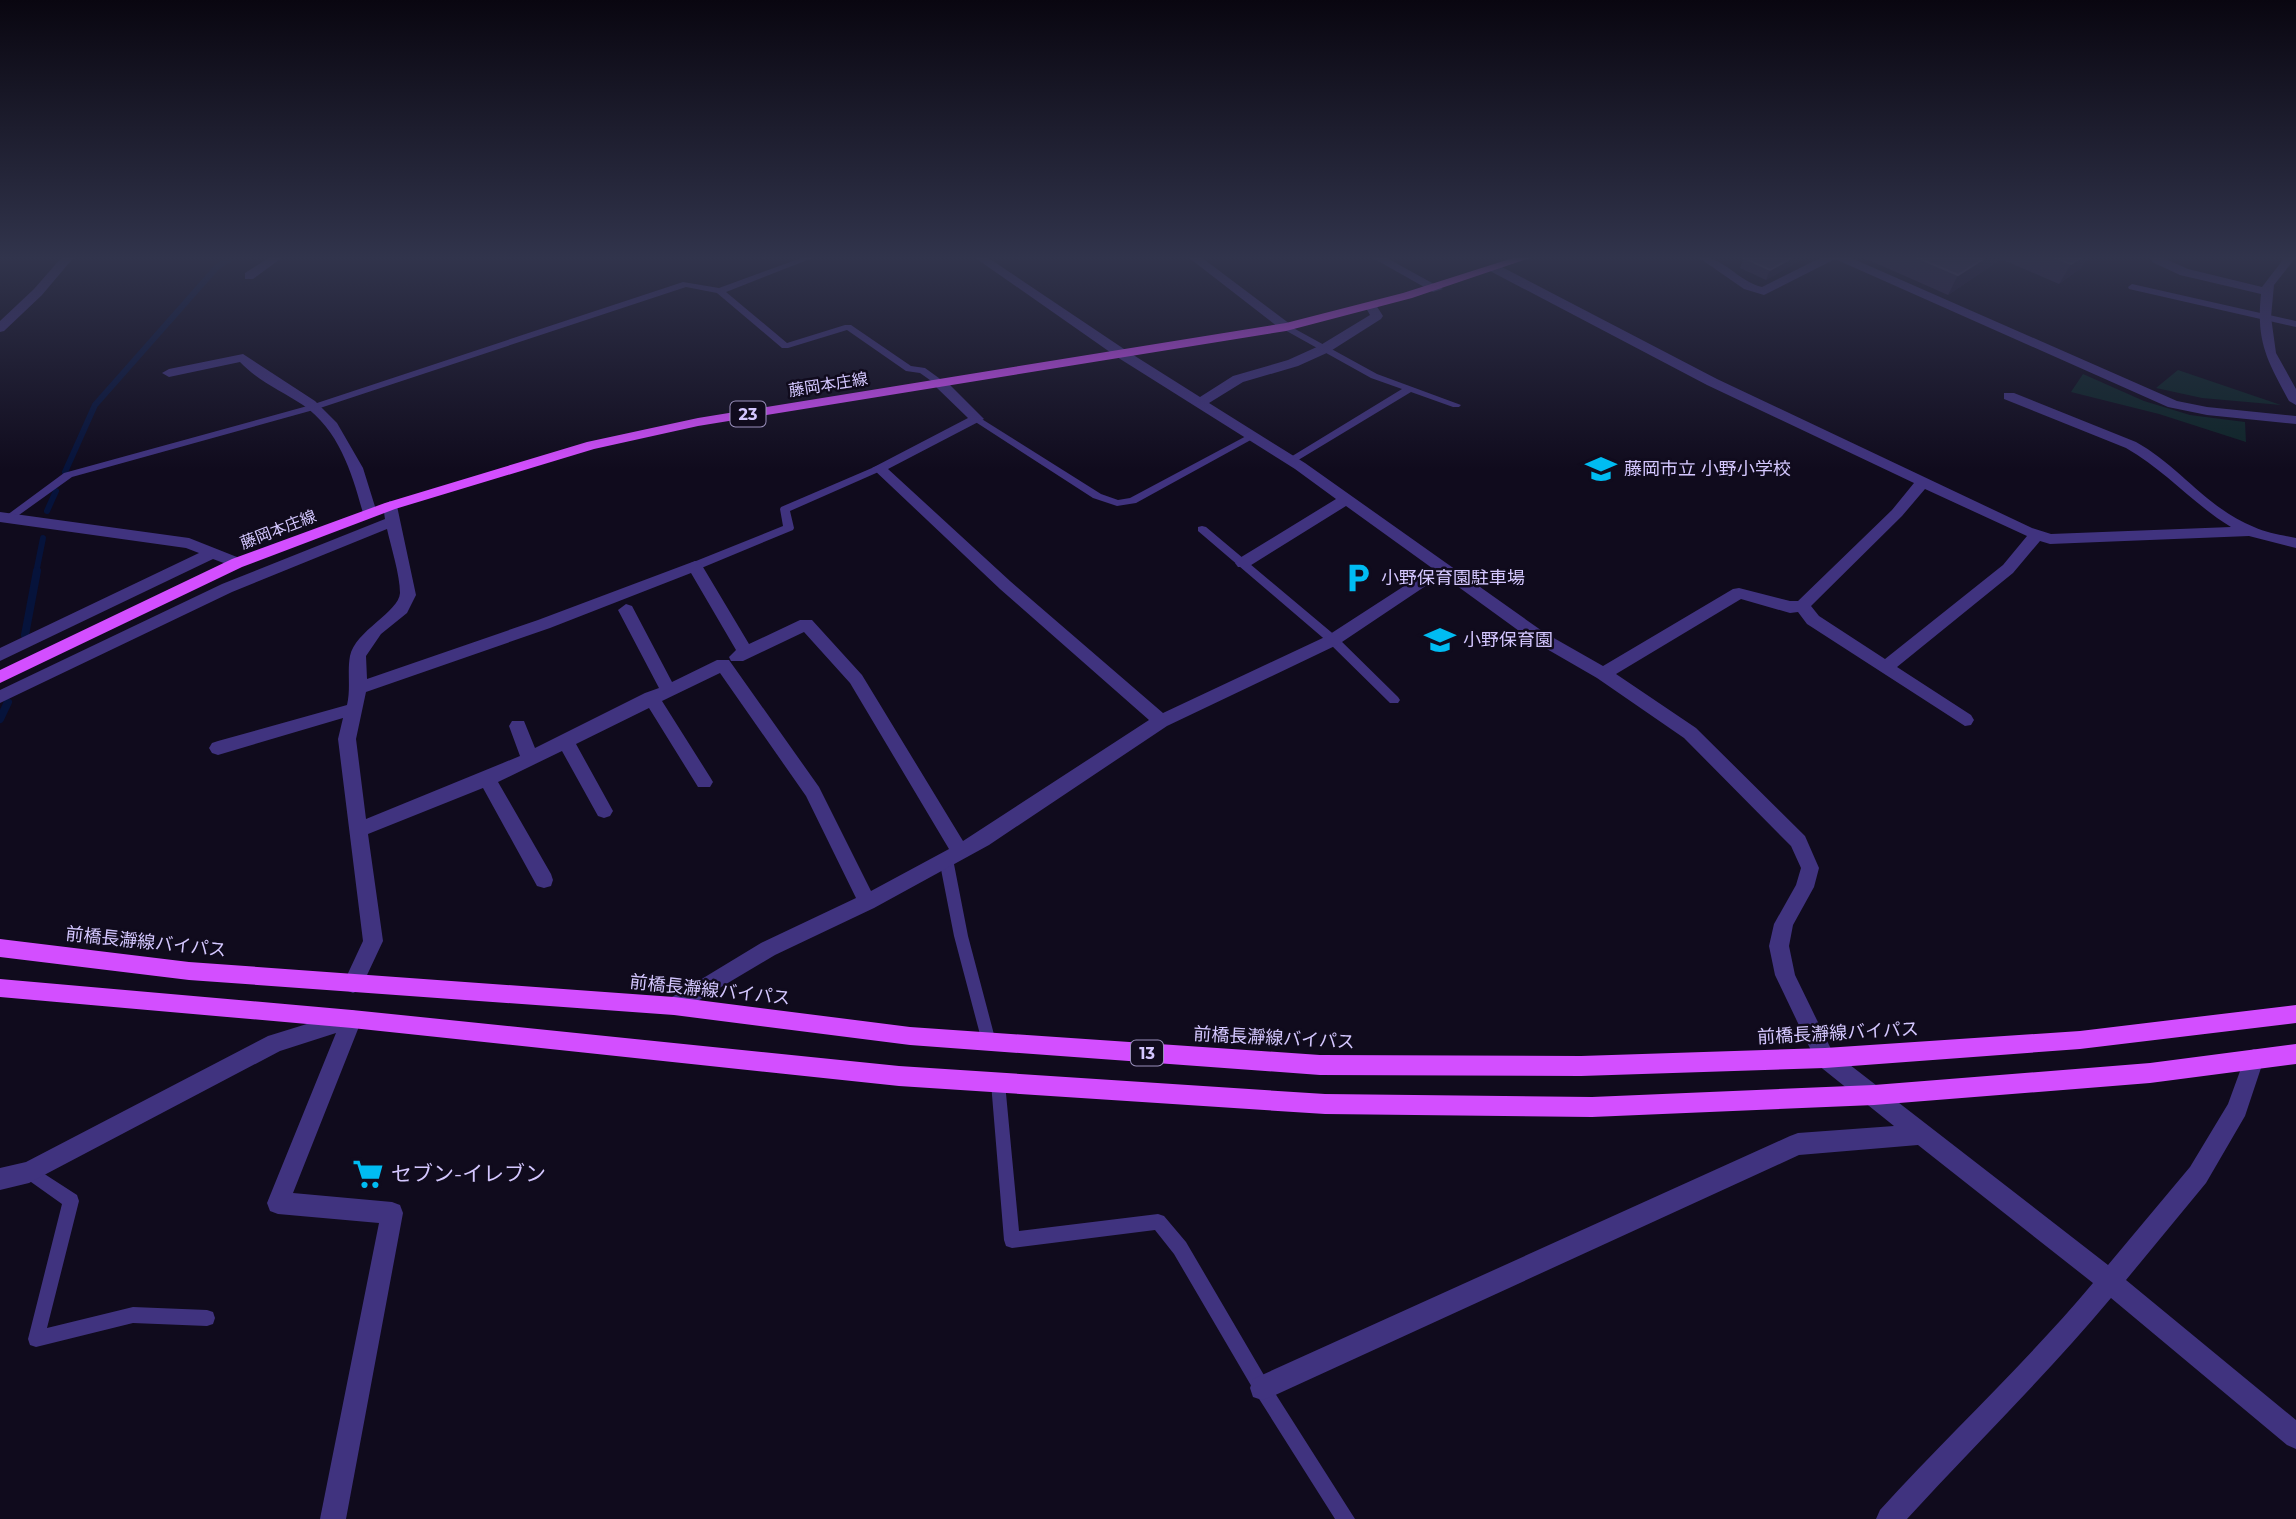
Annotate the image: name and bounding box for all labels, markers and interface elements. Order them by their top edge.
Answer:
street label: 藤岡本庄線 [787,369,869,400]
road number: 23 [730,402,766,426]
school or university icon: 藤岡市立 小野小学校 [1584,452,1618,486]
place label: 藤岡市立 小野小学校 [1624,458,1791,480]
street label: 藤岡本庄線 [237,506,319,553]
parking icon: 小野保育園駐車場 [1341,561,1375,595]
place label: 小野保育園駐車場 [1381,567,1525,589]
school or university icon: 小野保育園 [1423,623,1457,657]
place label: 小野保育園 [1463,629,1553,651]
street label: 前橋長瀞線バイパス [64,923,228,961]
street label: 前橋長瀞線バイパス [628,971,792,1009]
street label: 前橋長瀞線バイパス [1757,1018,1919,1048]
street label: 前橋長瀞線バイパス [1193,1023,1355,1053]
road number: 13 [1131,1040,1163,1065]
supermarket icon: セブン-イレブン [351,1157,385,1191]
place label: セブン-イレブン [391,1161,546,1186]

